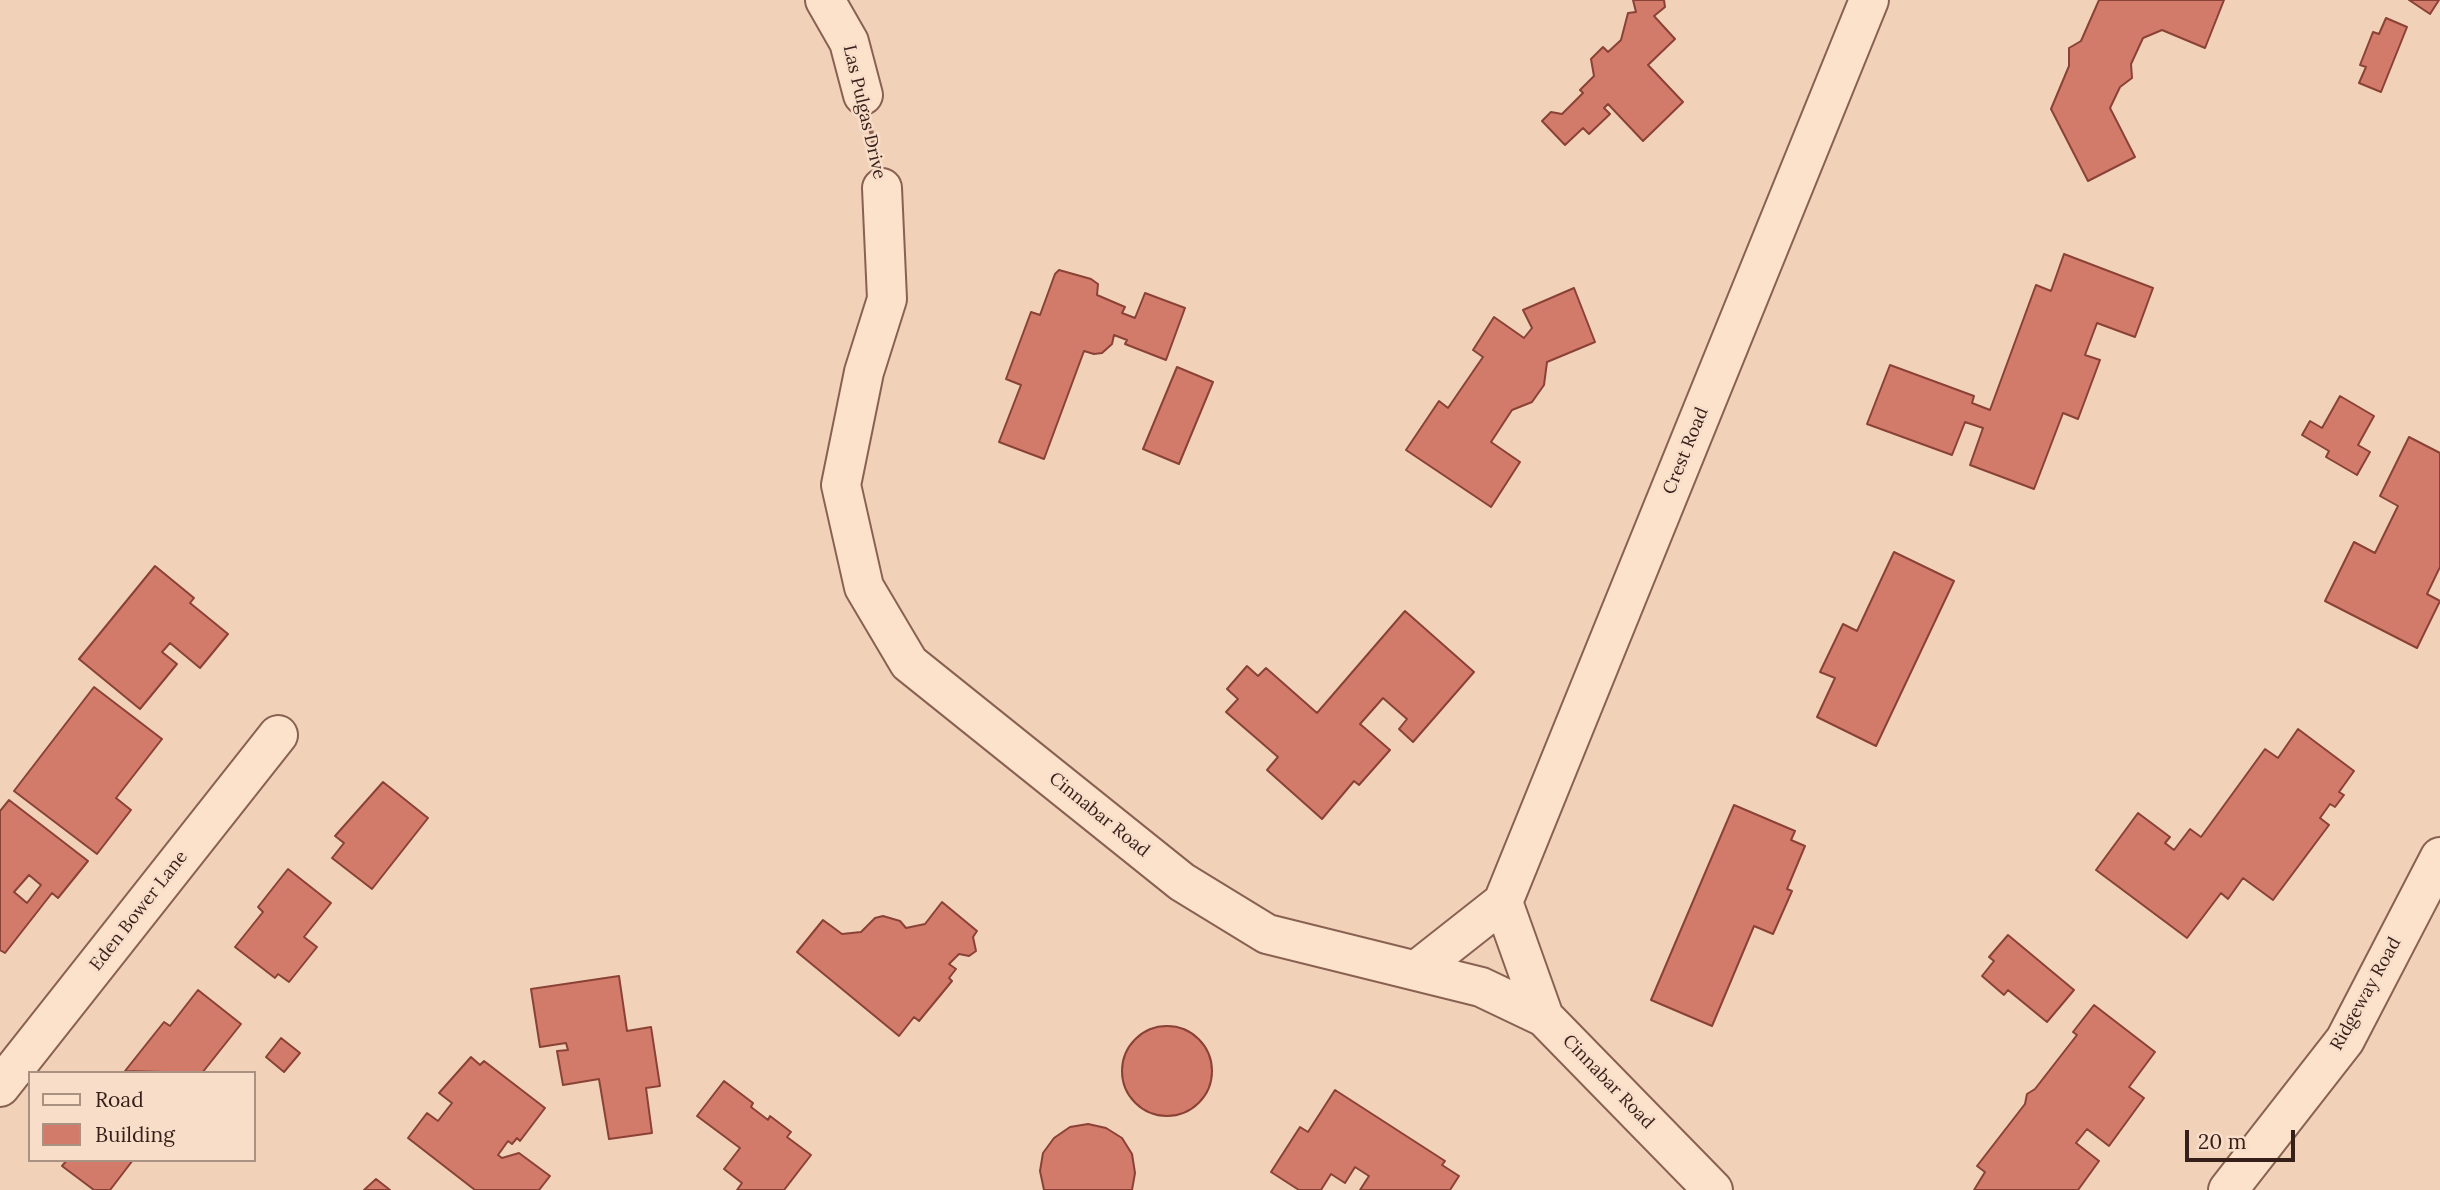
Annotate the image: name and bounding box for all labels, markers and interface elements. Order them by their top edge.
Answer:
street label: Las Pulgas Drive [838,43,890,181]
street label: Crest Road [1659,404,1713,498]
street label: Cinnabar Road [1044,768,1154,862]
street label: Eden Bower Lane [85,847,193,975]
street label: Ridgeway Road [2326,934,2406,1054]
street label: Cinnabar Road [1558,1030,1658,1134]
legend [28,1071,256,1162]
text: Road [95,1086,144,1113]
scale bar [2188,1116,2298,1160]
text: Building [95,1121,175,1148]
text: 20 m [2198,1128,2247,1155]

